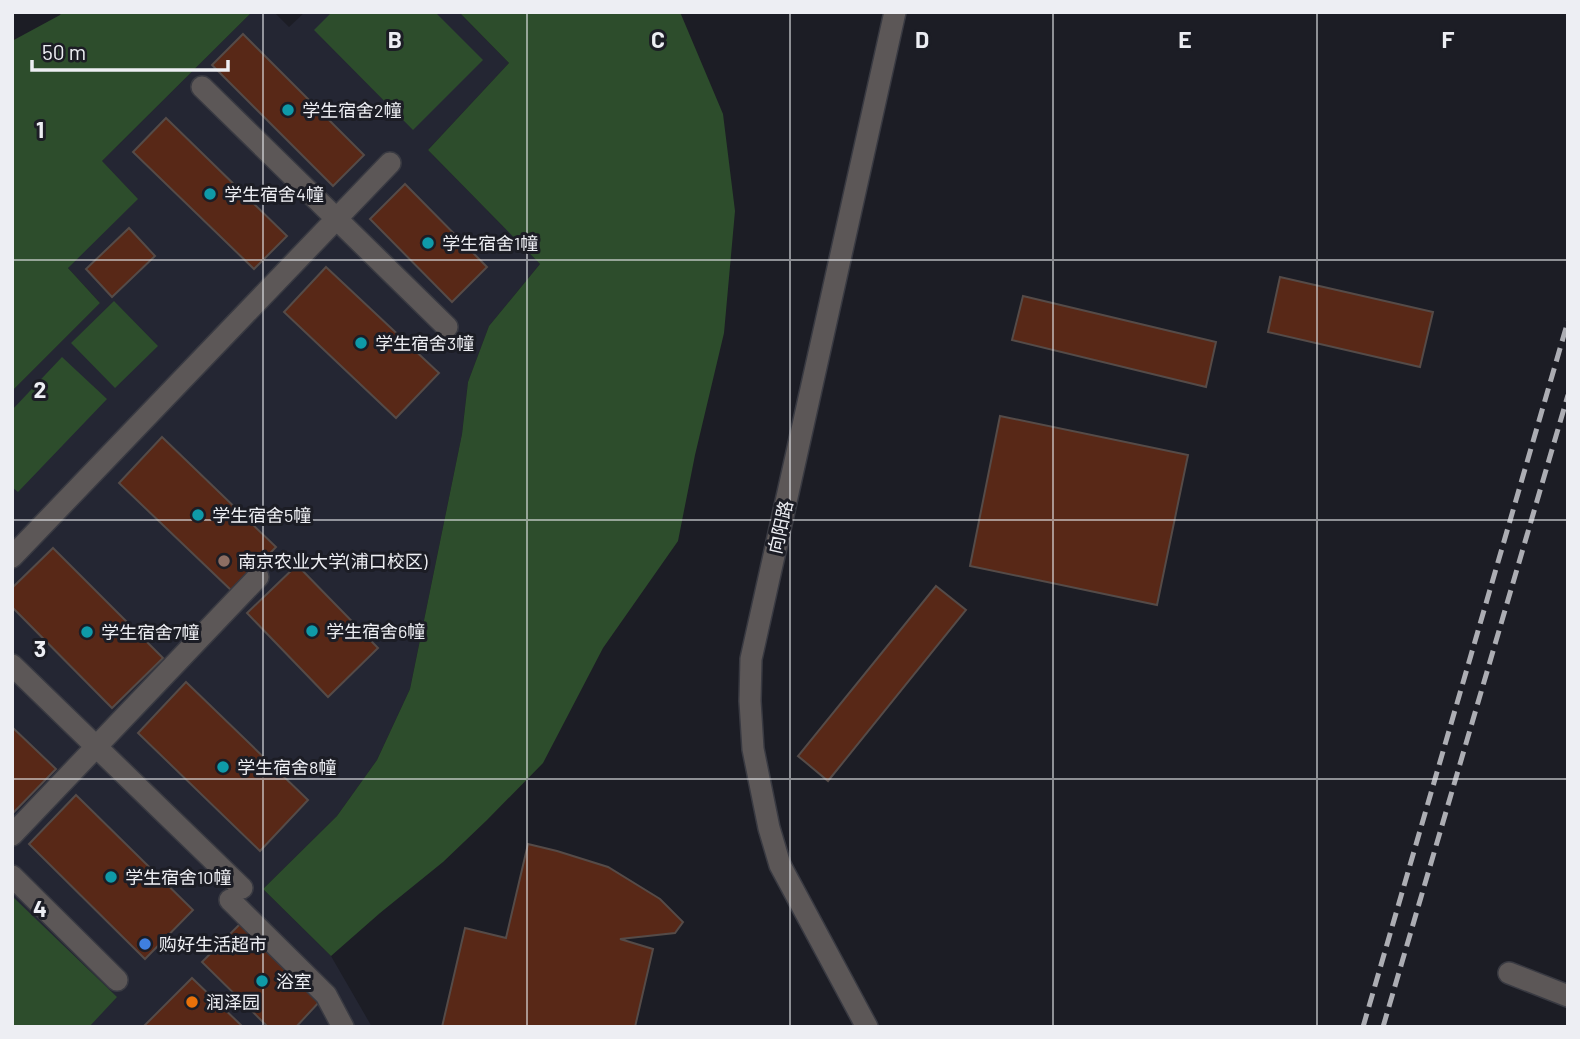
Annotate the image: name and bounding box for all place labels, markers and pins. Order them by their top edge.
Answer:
place label: 学生宿舍2幢 [302,99,402,121]
marker: 学生宿舍2幢 [280,102,296,118]
place label: 学生宿舍4幢 [224,183,324,205]
marker: 学生宿舍4幢 [202,186,218,202]
place label: 学生宿舍1幢 [442,232,538,254]
marker: 学生宿舍1幢 [420,235,436,251]
place label: 学生宿舍3幢 [375,332,474,354]
marker: 学生宿舍3幢 [353,335,369,351]
place label: 学生宿舍5幢 [212,504,311,526]
marker: 学生宿舍5幢 [190,507,206,523]
place label: 南京农业大学(浦口校区) [238,550,428,572]
marker: 南京农业大学(浦口校区) [216,553,232,569]
place label: 学生宿舍6幢 [326,620,425,642]
place label: 学生宿舍7幢 [101,621,200,643]
marker: 学生宿舍6幢 [304,623,320,639]
marker: 学生宿舍7幢 [79,624,95,640]
place label: 学生宿舍8幢 [237,756,336,778]
marker: 学生宿舍8幢 [215,759,231,775]
place label: 学生宿舍10幢 [125,866,231,888]
marker: 学生宿舍10幢 [103,869,119,885]
place label: 购好生活超市 [159,933,267,955]
marker: 购好生活超市 [137,936,153,952]
place label: 浴室 [276,970,312,992]
marker: 浴室 [254,973,270,989]
place label: 润泽园 [206,991,260,1013]
marker: 润泽园 [184,994,200,1010]

